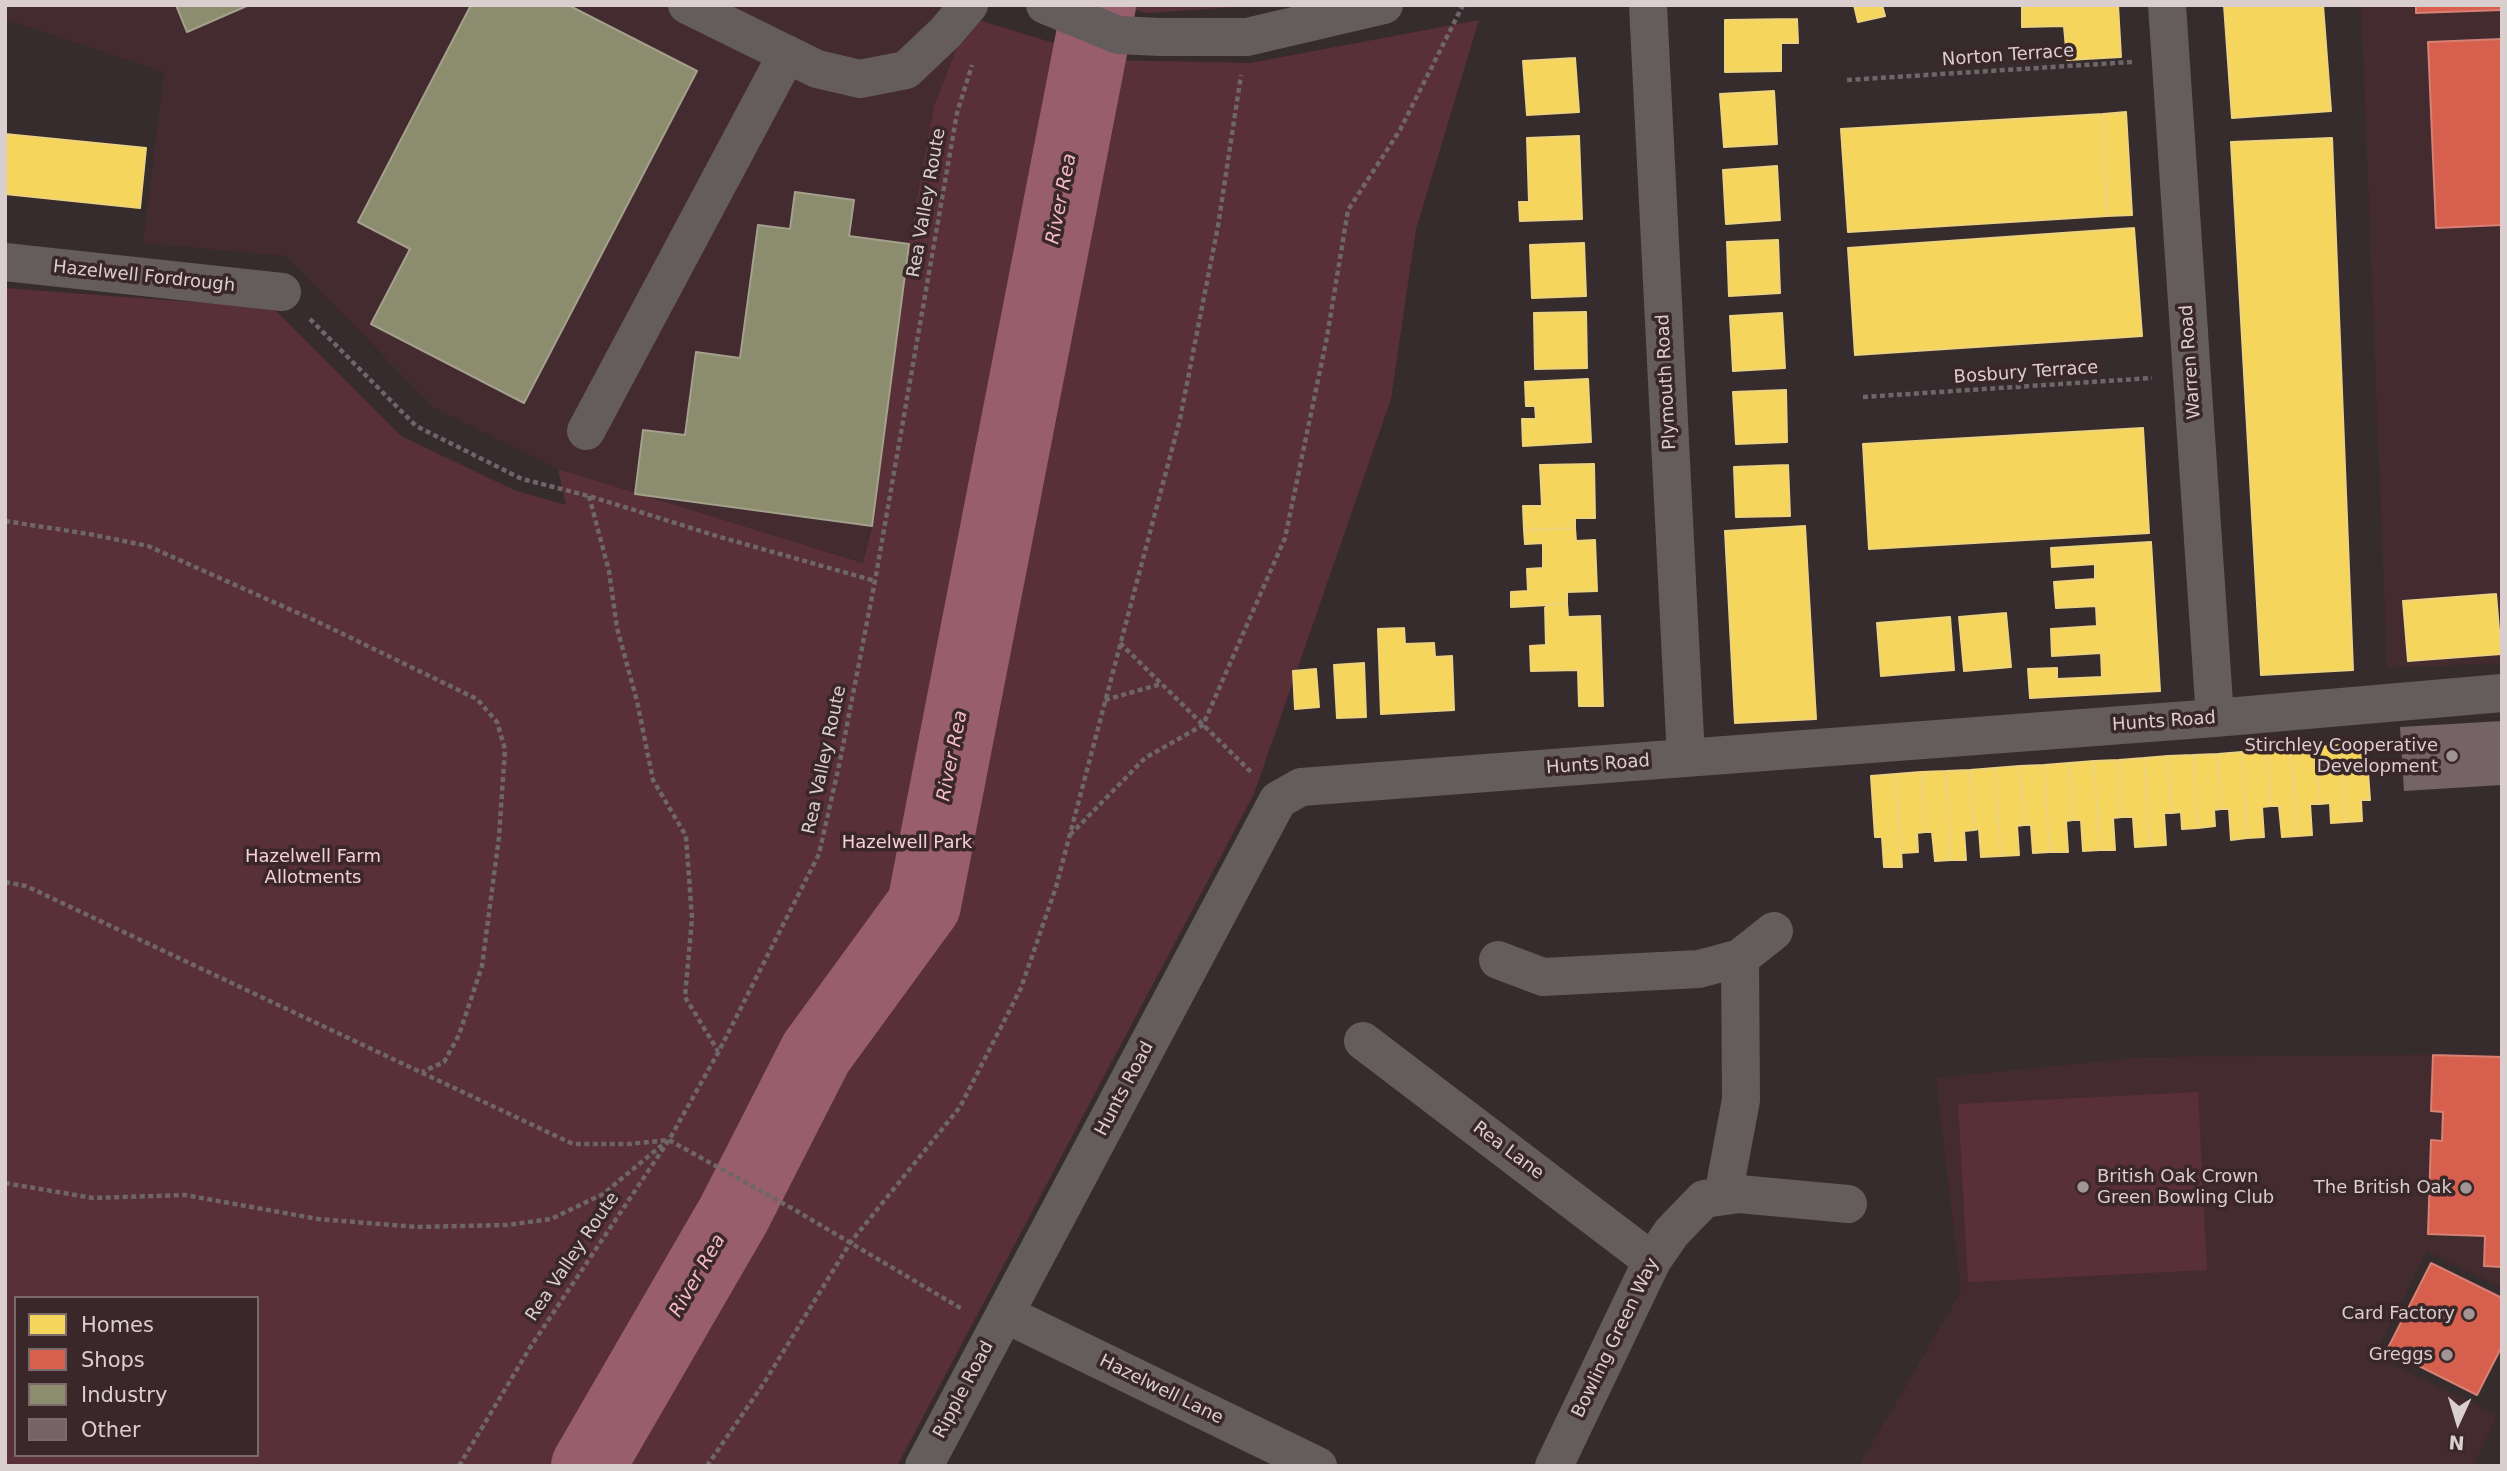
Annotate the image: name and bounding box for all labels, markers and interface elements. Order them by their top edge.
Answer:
street label: Norton Terrace [1941,41,2075,71]
street label: Rea Valley Route [903,127,951,279]
water label: River Rea [1042,152,1082,246]
street label: Hazelwell Fordrough [52,257,236,297]
street label: Warren Road [2176,304,2206,420]
street label: Plymouth Road [1653,314,1681,450]
street label: Bosbury Terrace [1953,357,2099,389]
street label: Rea Valley Route [799,684,851,836]
street label: Hunts Road [2112,708,2216,736]
water label: River Rea [933,709,973,803]
place label: Stirchley Cooperative Development [2244,735,2438,778]
marker: Stirchley Cooperative Development [2444,748,2460,764]
street label: Hunts Road [1546,751,1650,779]
park label: Hazelwell Park [842,832,972,854]
park label: Hazelwell Farm Allotments [245,846,381,888]
street label: Hunts Road [1091,1038,1159,1140]
street label: Rea Lane [1468,1117,1548,1185]
place label: British Oak Crown Green Bowling Club [2097,1166,2274,1208]
place label: The British Oak [2314,1177,2452,1199]
marker: British Oak Crown Green Bowling Club [2075,1179,2091,1195]
marker: The British Oak [2458,1180,2474,1196]
street label: Rea Valley Route [522,1188,624,1326]
water label: River Rea [665,1231,731,1321]
street label: Bowling Green Way [1568,1255,1664,1421]
legend [14,1296,259,1457]
place label: Card Factory [2341,1303,2455,1325]
marker: Card Factory [2461,1306,2477,1322]
text: Homes [81,1313,154,1337]
street label: Ripple Road [929,1338,999,1442]
place label: Greggs [2369,1344,2433,1366]
marker: Greggs [2439,1347,2455,1363]
text: Shops [81,1348,145,1372]
street label: Hazelwell Lane [1096,1351,1226,1429]
text: Industry [81,1383,167,1407]
north arrow [2423,1387,2493,1457]
text: Other [81,1418,141,1442]
text: N [2448,1431,2465,1454]

